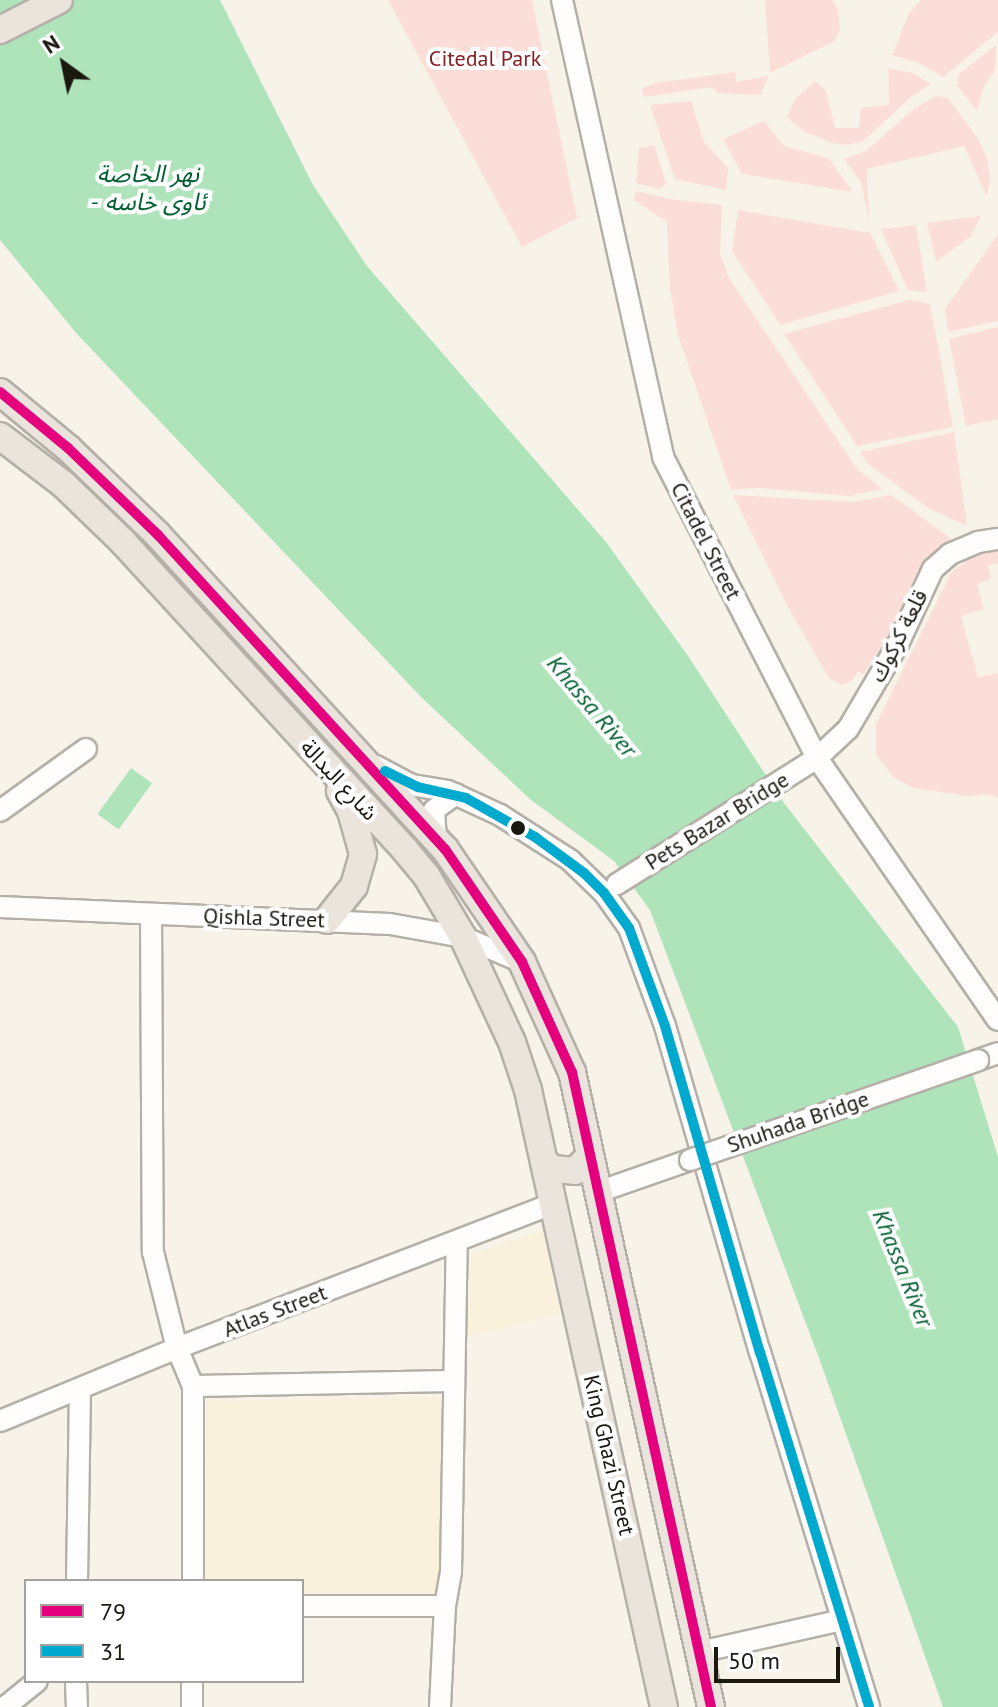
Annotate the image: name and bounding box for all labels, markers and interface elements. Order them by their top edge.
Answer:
north arrow [24,24,104,104]
text: N [37,28,65,60]
park label: Citedal Park [429,46,541,72]
water label: نهر الخاصة - ئاوی خاسە [90,160,206,216]
street label: Citadel Street [665,478,747,604]
street label: قلعة كركوك [864,585,934,687]
water label: Khassa River [541,649,643,763]
street label: شارع البدالة [295,734,383,826]
street label: Pets Bazar Bridge [640,766,794,876]
unlabelled marker [510,820,526,836]
street label: Qishla Street [203,903,325,933]
street label: Shuhada Bridge [724,1085,872,1159]
water label: Khassa River [866,1205,940,1331]
street label: Atlas Street [220,1279,330,1343]
street label: King Ghazi Street [578,1373,640,1537]
legend [24,1579,304,1683]
text: 79 [100,1596,126,1627]
scale bar [718,1631,844,1681]
text: 31 [100,1636,126,1667]
text: 50 m [728,1645,780,1676]

